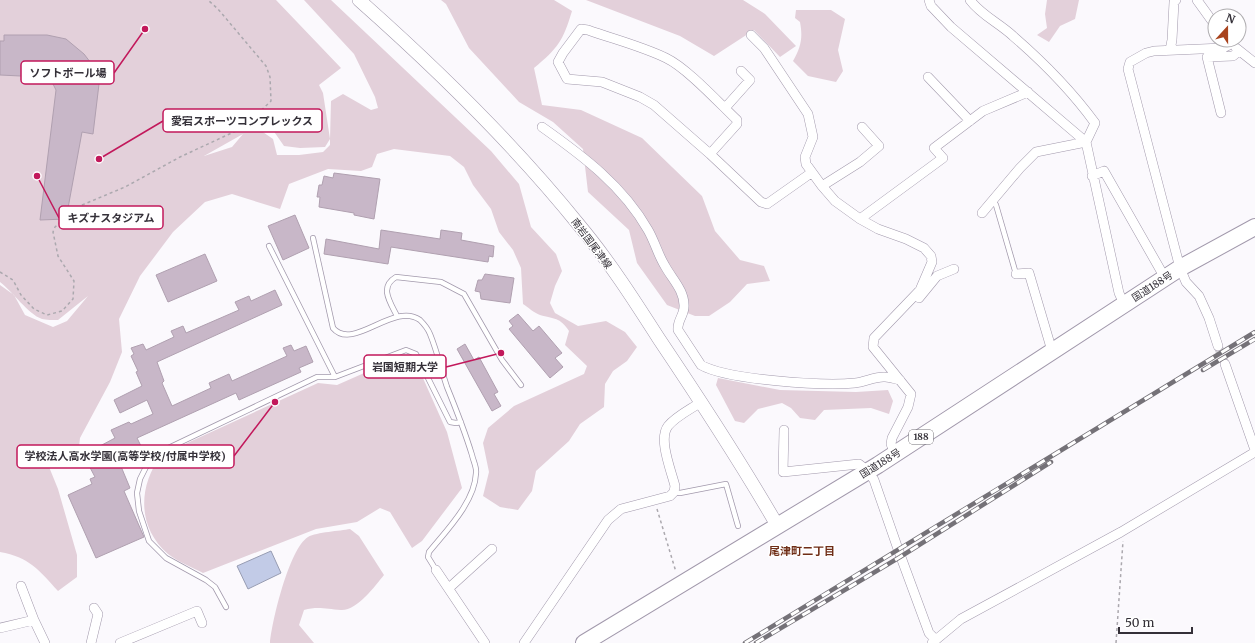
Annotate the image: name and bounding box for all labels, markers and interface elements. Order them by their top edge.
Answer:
north arrow [1207,8,1247,48]
text: N [1224,11,1237,27]
callout: ソフトボール場 [21,61,114,84]
text: ソフトボール場 [30,66,107,80]
callout: 愛宕スポーツコンプレックス [163,109,322,132]
text: 愛宕スポーツコンプレックス [171,114,313,128]
callout: キズナスタジアム [59,206,163,229]
text: キズナスタジアム [67,211,155,225]
street label: 南岩国尾津線 [568,215,615,271]
street label: 国道188号 [1129,268,1175,304]
callout: 岩国短期大学 [364,355,446,378]
text: 岩国短期大学 [372,360,438,374]
road number: 188 [909,430,933,444]
callout: 学校法人高水学園(高等学校/付属中学校) [17,445,234,468]
street label: 国道188号 [857,446,903,481]
text: 学校法人高水学園(高等学校/付属中学校) [24,449,226,463]
district label: 尾津町二丁目 [769,544,835,558]
scale bar [1119,609,1192,635]
text: 50 m [1125,615,1154,630]

